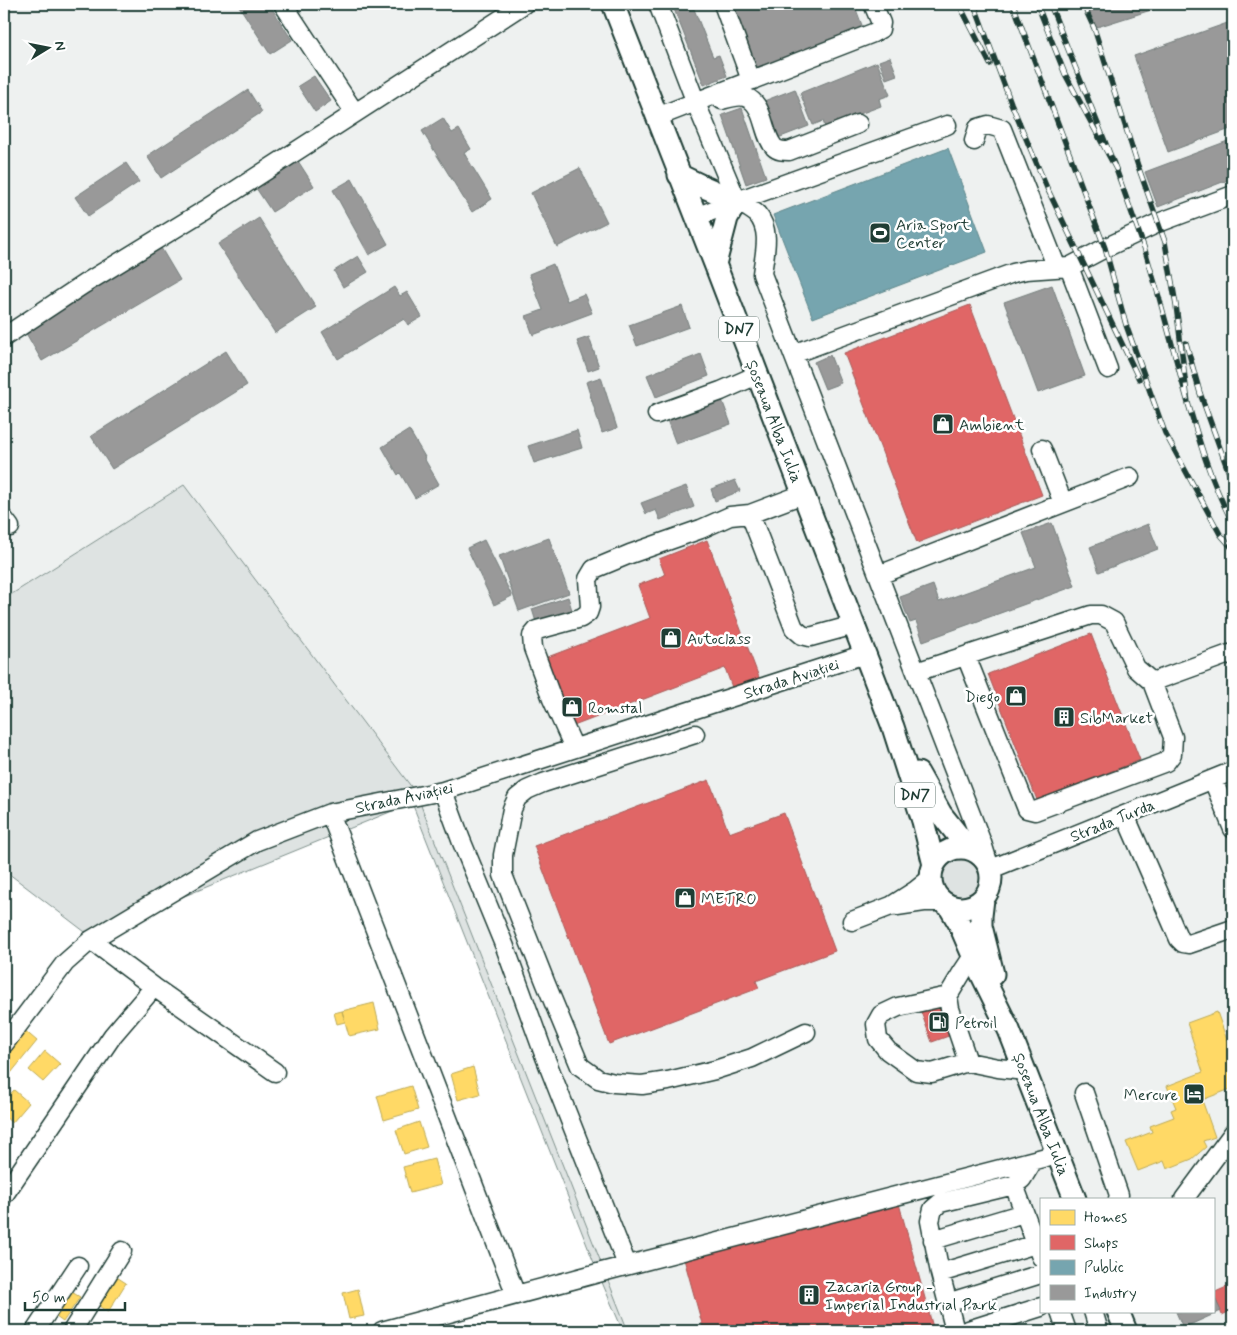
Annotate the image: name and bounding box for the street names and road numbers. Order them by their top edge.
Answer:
road number: DN7 [719,316,759,342]
street label: Șoseaua Alba Iulia [740,357,807,486]
street label: Strada Aviației [741,654,842,705]
street label: Strada Aviației [354,778,455,819]
road number: DN7 [895,782,935,808]
street label: Strada Turda [1067,795,1158,848]
street label: Șoseaua Alba Iulia [1007,1050,1074,1179]

